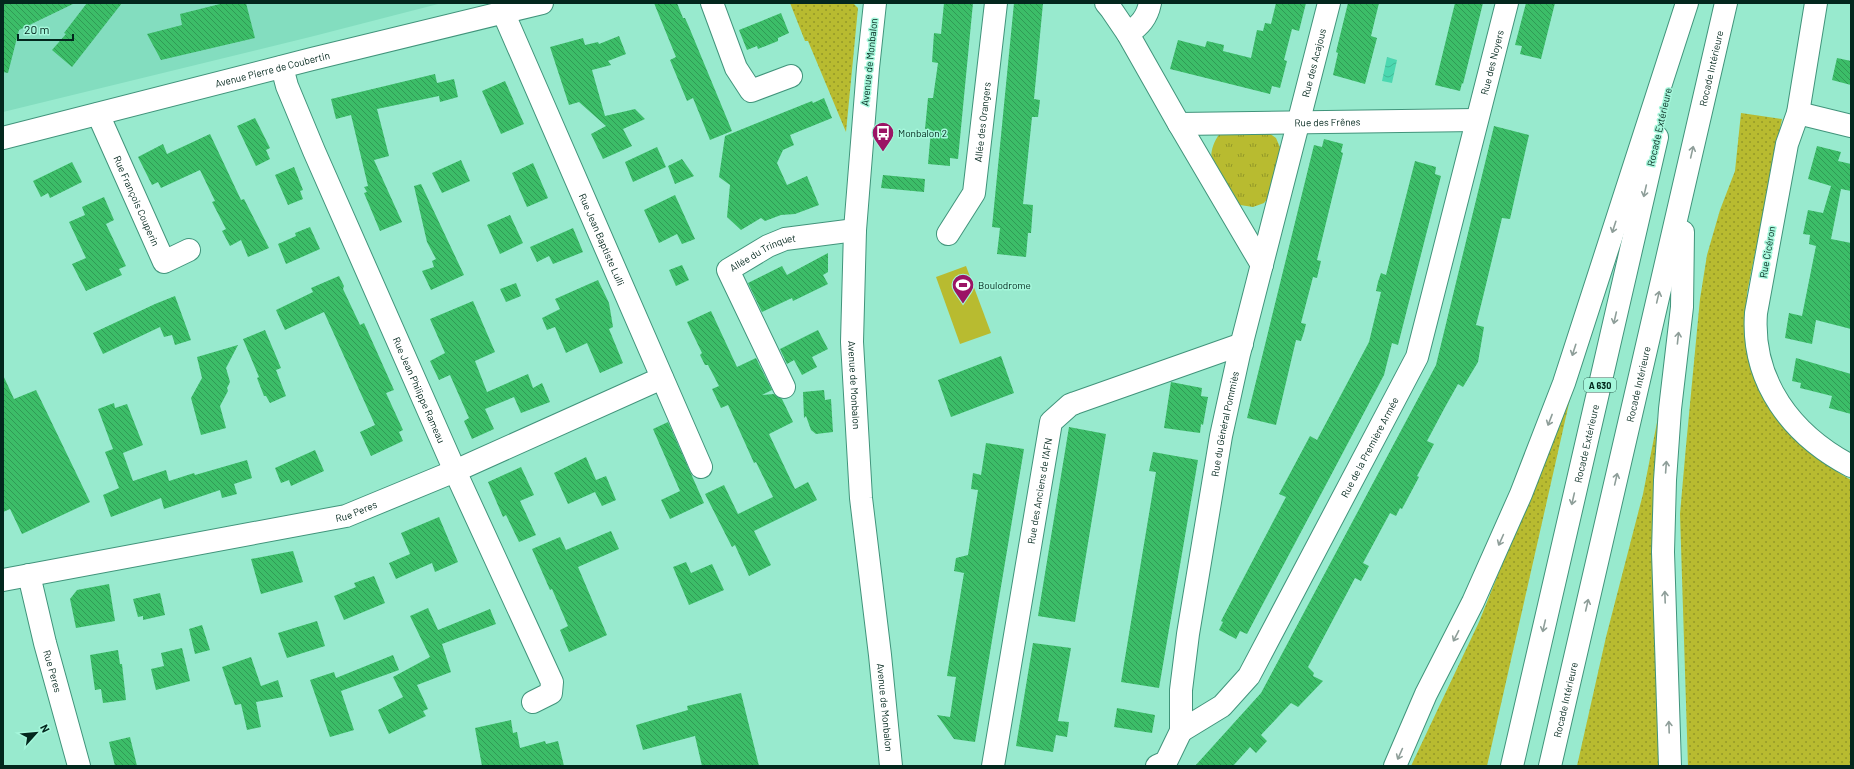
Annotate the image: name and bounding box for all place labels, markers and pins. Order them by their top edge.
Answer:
bus stop icon: Monbalon 2 [870,120,896,153]
place label: Monbalon 2 [898,127,947,139]
sports icon: Boulodrome [950,272,976,305]
place label: Boulodrome [978,279,1031,291]

